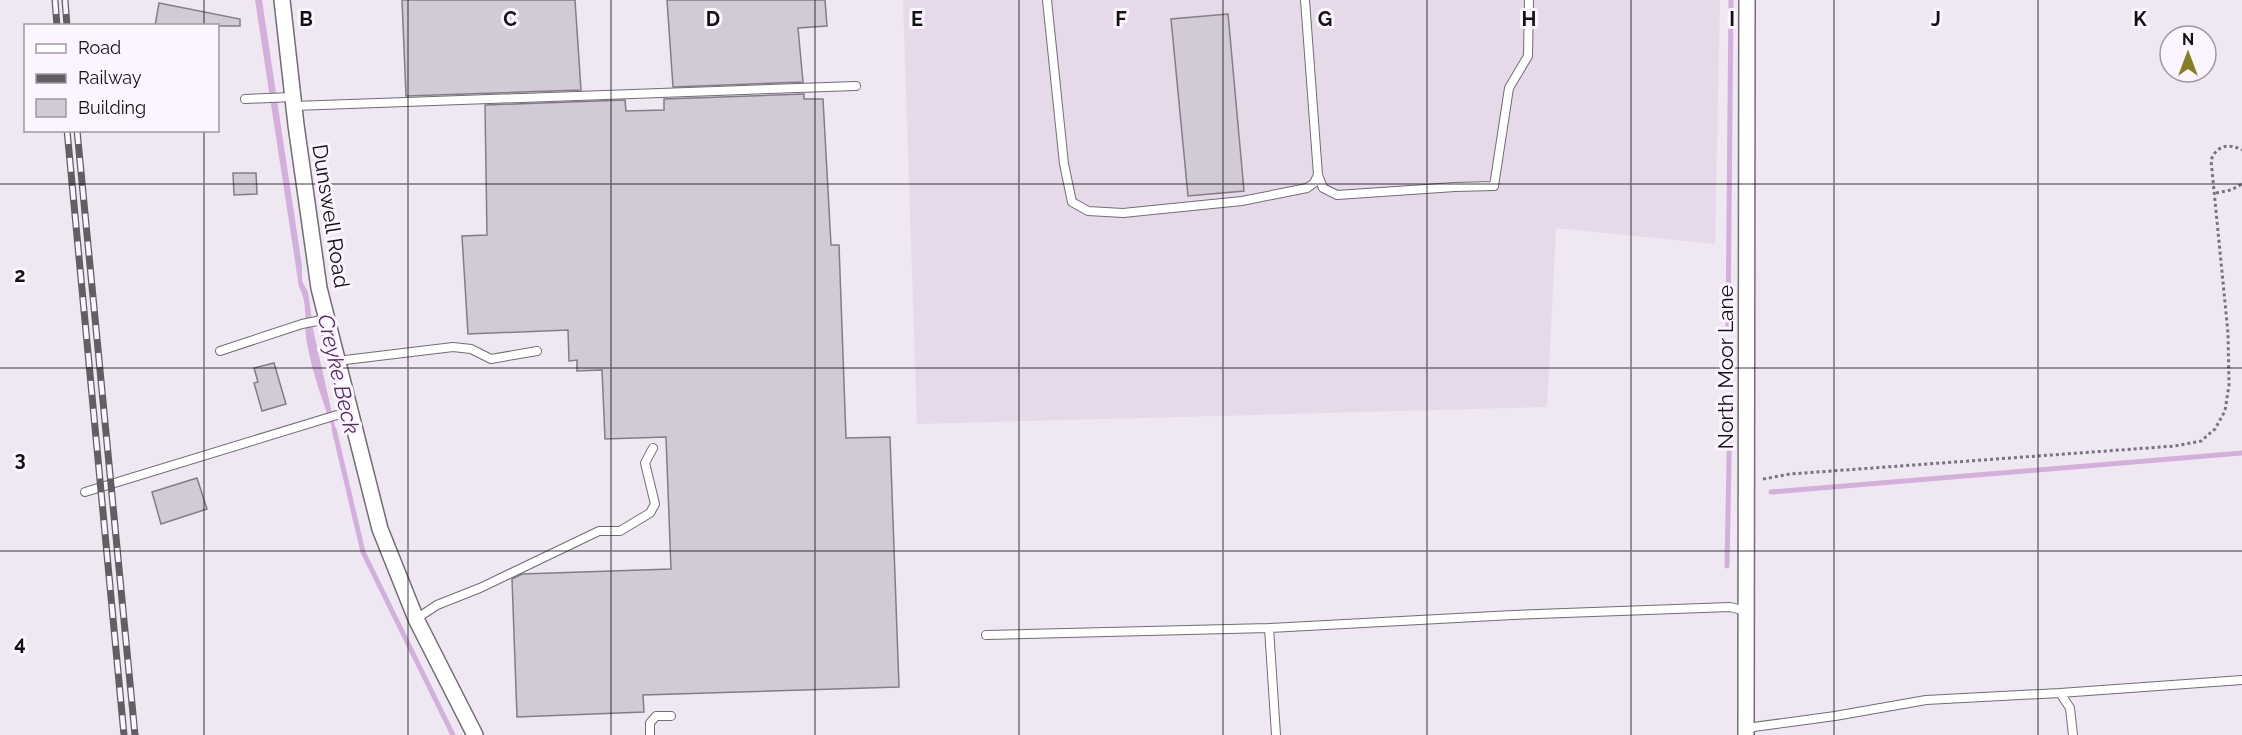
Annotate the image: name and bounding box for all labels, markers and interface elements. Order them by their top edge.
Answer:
text: B [299,7,313,31]
text: C [503,7,517,31]
text: D [706,7,720,31]
text: E [911,7,923,31]
text: F [1115,7,1127,31]
text: G [1318,7,1332,31]
text: H [1522,7,1536,31]
text: I [1729,7,1735,31]
text: J [1931,7,1941,31]
text: K [2133,7,2147,31]
legend [24,24,219,132]
north arrow [2158,24,2218,84]
text: N [2182,30,2194,49]
text: Road [78,37,121,58]
text: Railway [78,67,142,88]
text: Building [78,97,146,118]
street label: Dunswell Road [307,142,355,290]
text: 2 [14,263,26,287]
street label: North Moor Lane [1713,285,1738,449]
water label: Creyke Beck [313,312,365,437]
text: 3 [14,447,26,471]
text: 4 [14,631,26,655]

